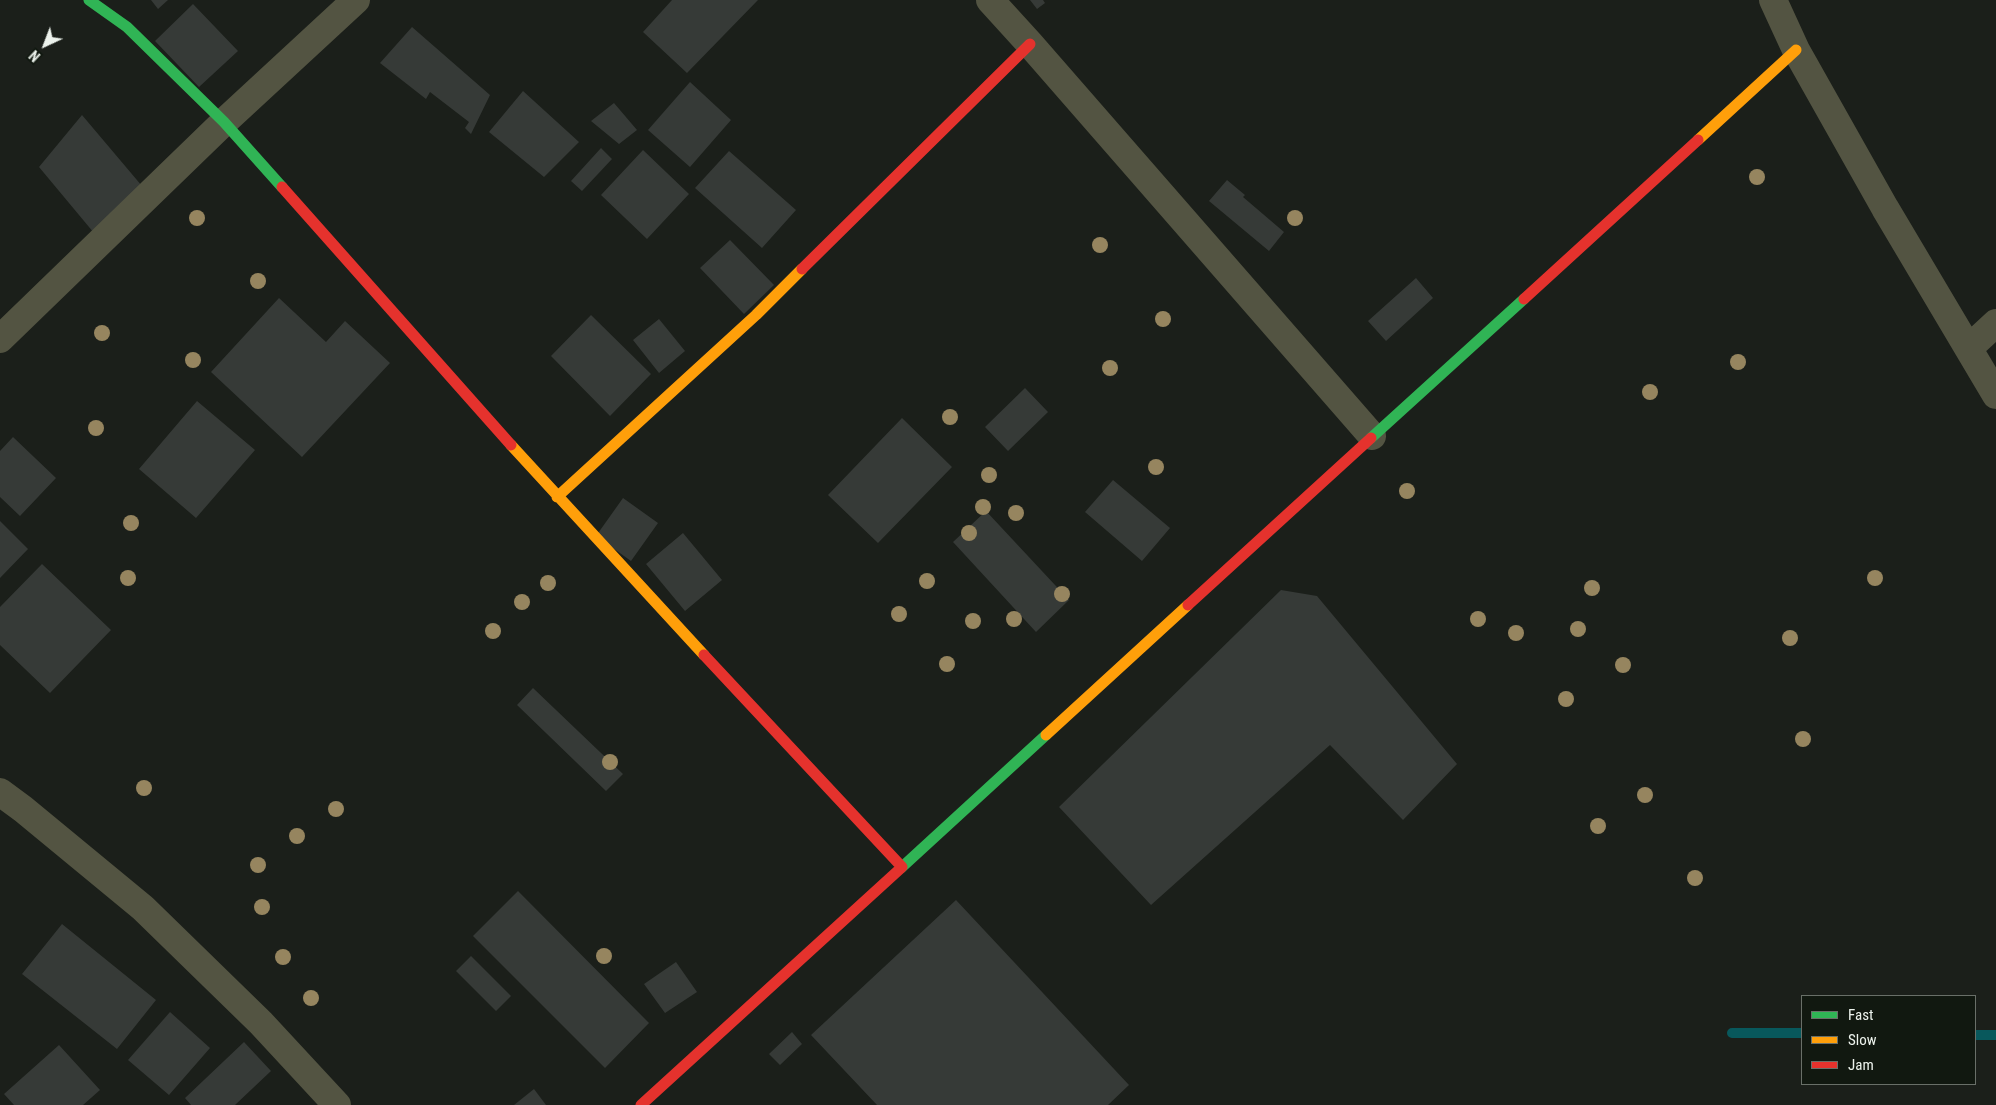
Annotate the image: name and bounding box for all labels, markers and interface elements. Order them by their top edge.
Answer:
north arrow [20,20,70,70]
text: N [26,47,43,65]
legend [1801,995,1976,1085]
text: Fast [1848,1006,1873,1024]
text: Slow [1848,1031,1877,1049]
text: Jam [1848,1056,1874,1074]

